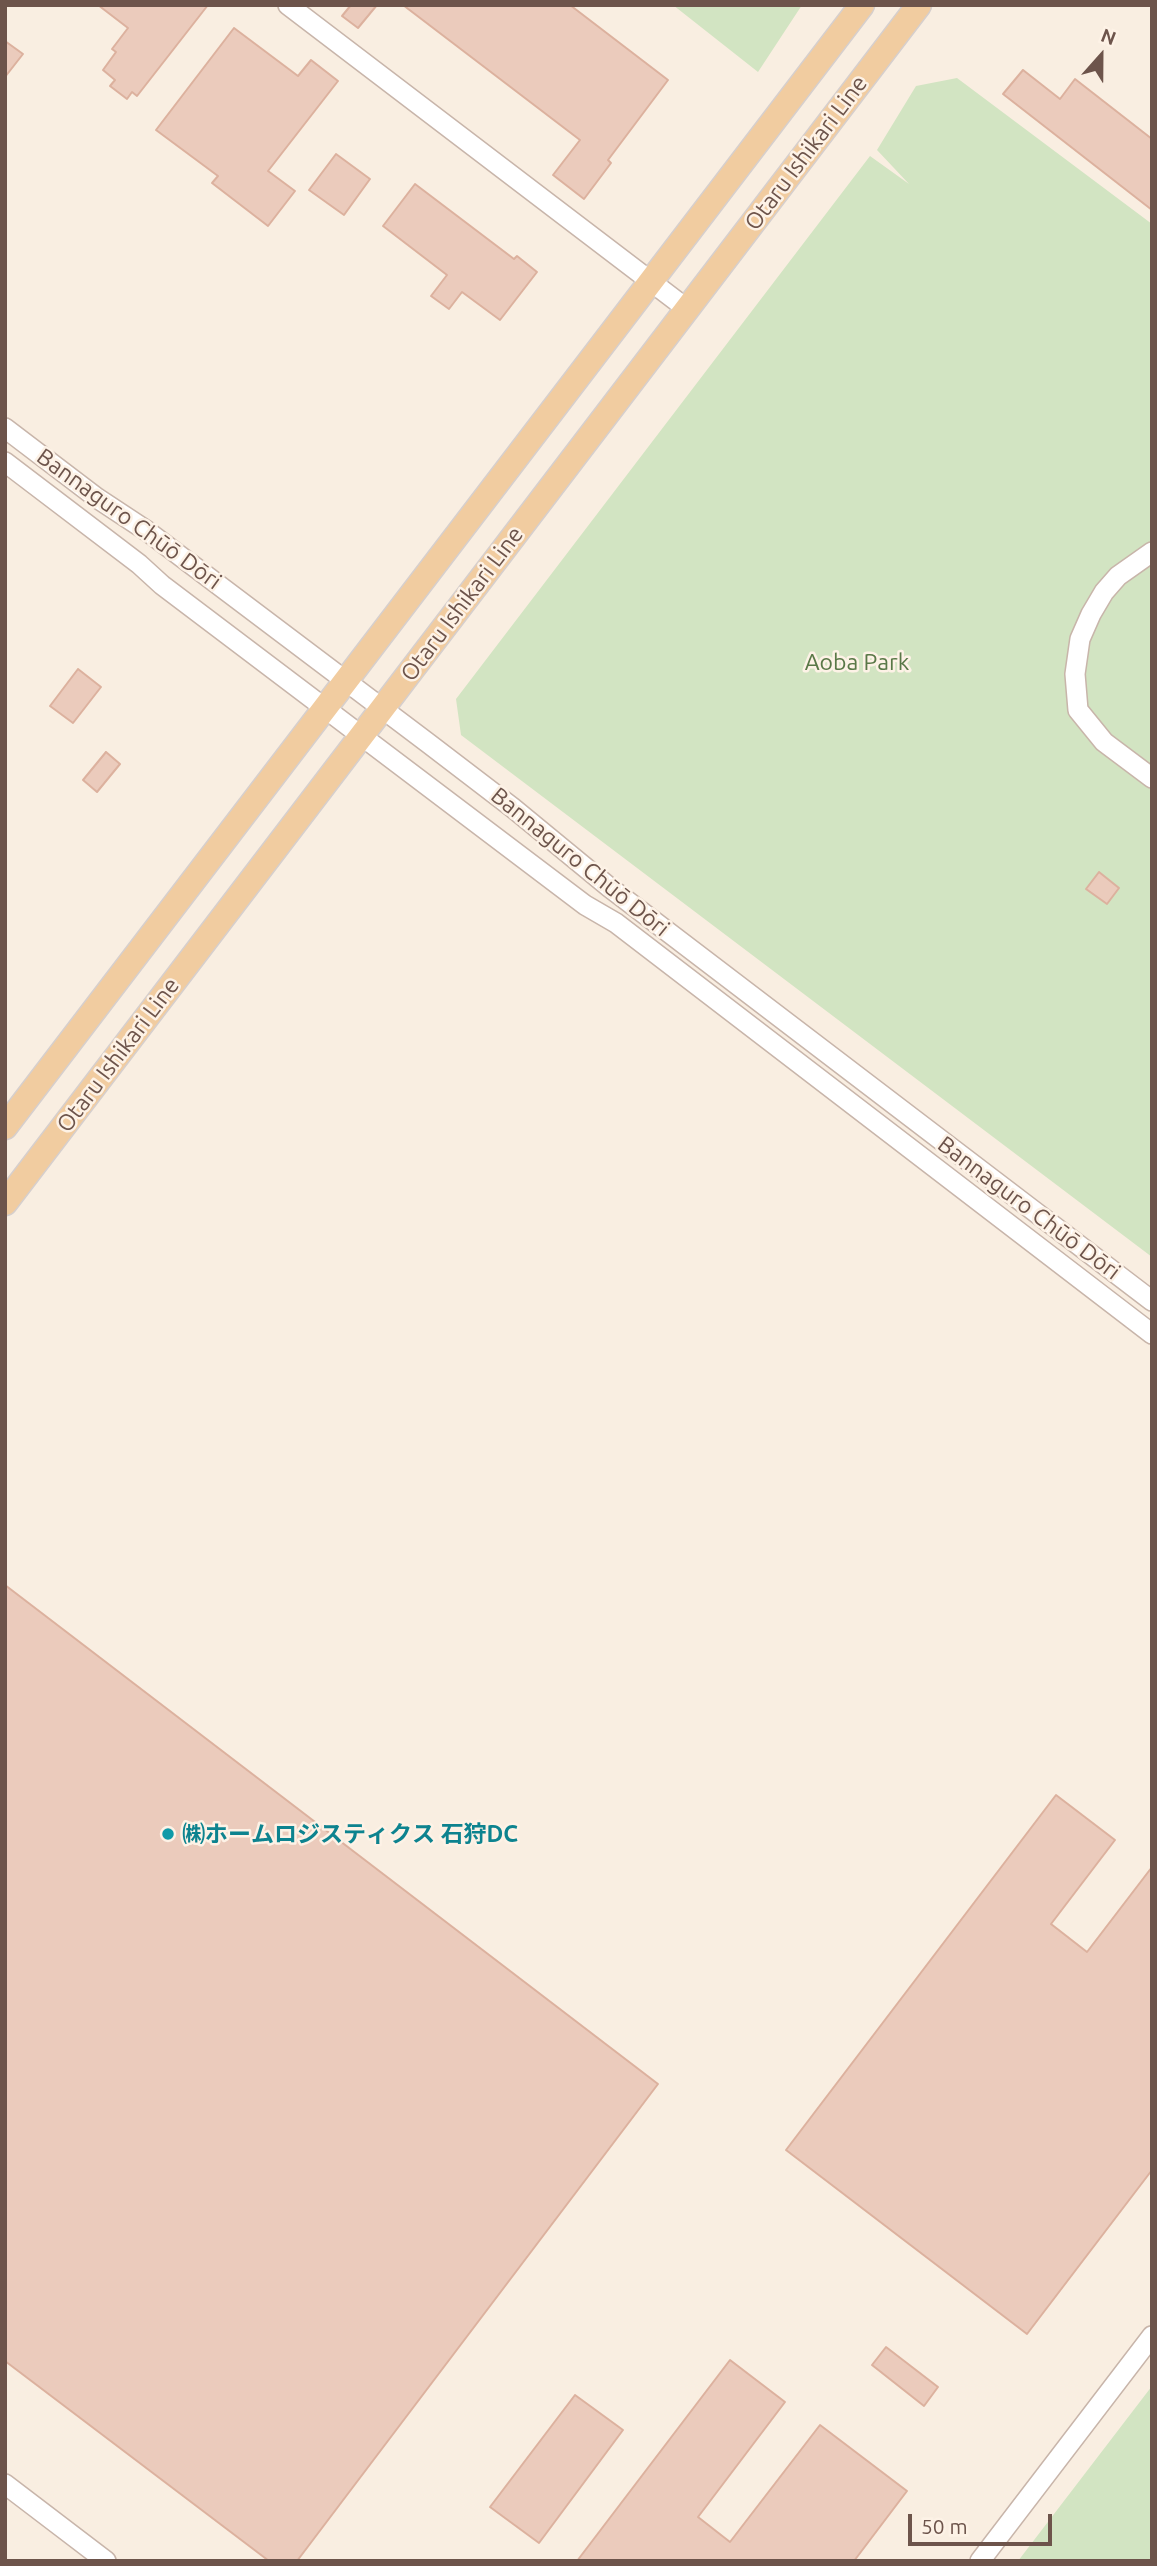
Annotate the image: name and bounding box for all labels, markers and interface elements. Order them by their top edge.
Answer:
north arrow [1066,21,1136,91]
text: N [1098,24,1119,49]
street label: Otaru Ishikari Line [739,70,873,236]
street label: Bannaguro Chūō Dōri [31,443,227,595]
street label: Otaru Ishikari Line [395,521,529,687]
park label: Aoba Park [805,648,909,676]
street label: Bannaguro Chūō Dōri [485,782,675,942]
street label: Otaru Ishikari Line [51,972,185,1138]
street label: Bannaguro Chūō Dōri [932,1130,1126,1286]
place label: ㈱ホームロジスティクス 石狩DC [182,1820,518,1848]
marker: ㈱ホームロジスティクス 石狩DC [160,1826,176,1842]
scale bar [912,2500,1056,2544]
text: 50 m [921,2514,968,2538]

